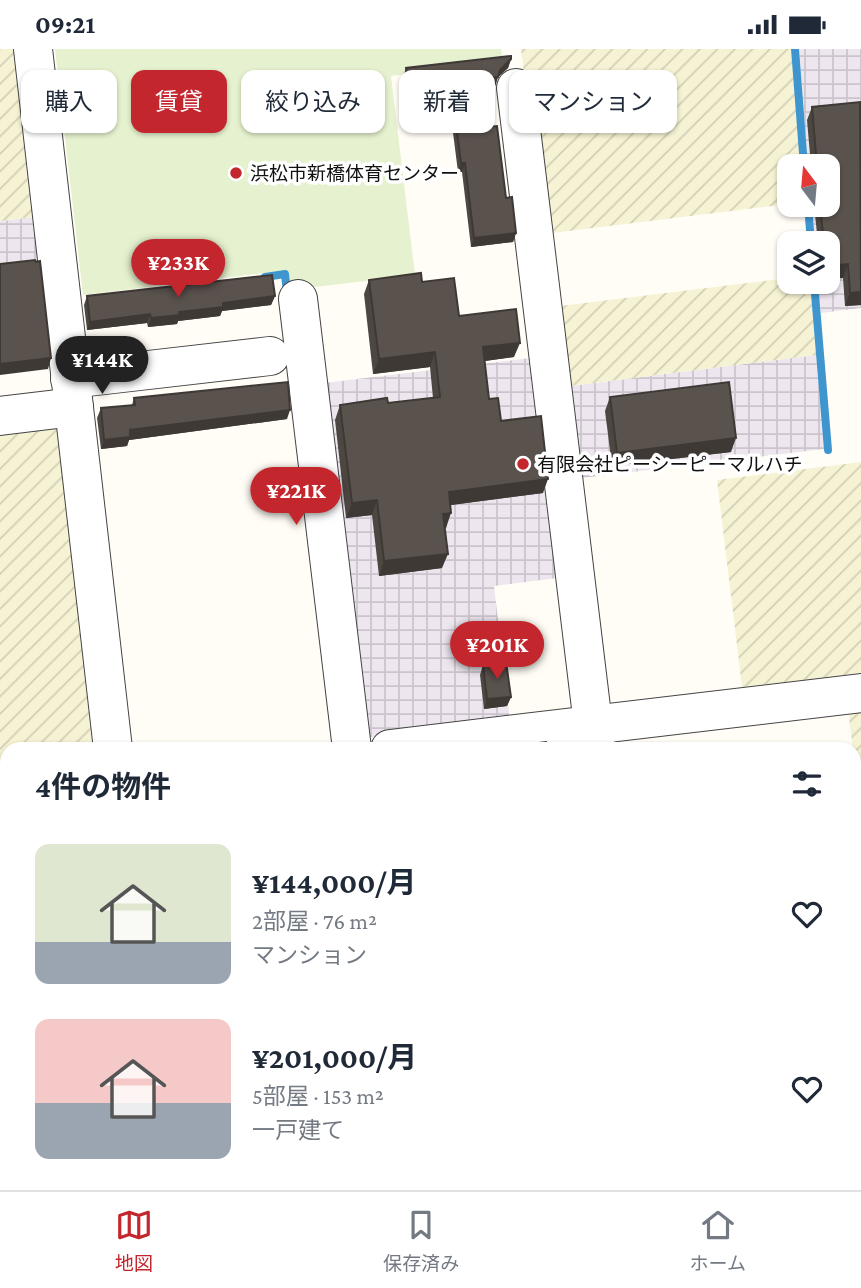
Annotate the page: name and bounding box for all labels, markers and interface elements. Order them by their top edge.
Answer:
text: 09:21 [35,10,95,39]
chip: 購入 [21,70,117,133]
chip: 賃貸 [131,70,227,133]
chip: 絞り込み [241,70,385,133]
chip: 新着 [399,70,495,133]
chip: マンション [509,70,677,133]
north arrow [777,154,840,217]
map controls [777,154,840,294]
place label: 浜松市新橋体育センター [250,163,459,184]
marker: 浜松市新橋体育センター [228,165,244,181]
button: layers [777,231,840,294]
pin: ¥233K [129,239,227,299]
text: ¥233K [147,249,209,275]
pin: ¥144K [53,337,151,396]
text: ¥144K [71,346,133,372]
place label: 有限会社ピーシーピーマルハチ [537,454,803,475]
marker: 有限会社ピーシーピーマルハチ [515,456,531,472]
pin: ¥221K [247,468,345,527]
text: ¥221K [266,477,326,503]
pin: ¥201K [448,621,546,681]
text: ¥201K [466,631,528,657]
icon: filters [788,765,826,803]
text: 4件の物件 [35,770,171,803]
text: ¥144,000/月 [252,866,417,899]
icon: home [91,872,175,956]
icon: heart [788,895,826,933]
text: 2部屋 · 76 m² [252,908,377,934]
text: マンション [252,942,367,968]
text: ¥201,000/月 [252,1041,417,1074]
icon: home [91,1047,175,1131]
icon: heart [788,1070,826,1108]
text: 5部屋 · 153 m² [252,1083,384,1109]
text: 一戸建て [252,1117,344,1143]
tab: 地図 [115,1206,153,1275]
tab: 保存済み [383,1206,459,1275]
tab: ホーム [689,1206,746,1275]

